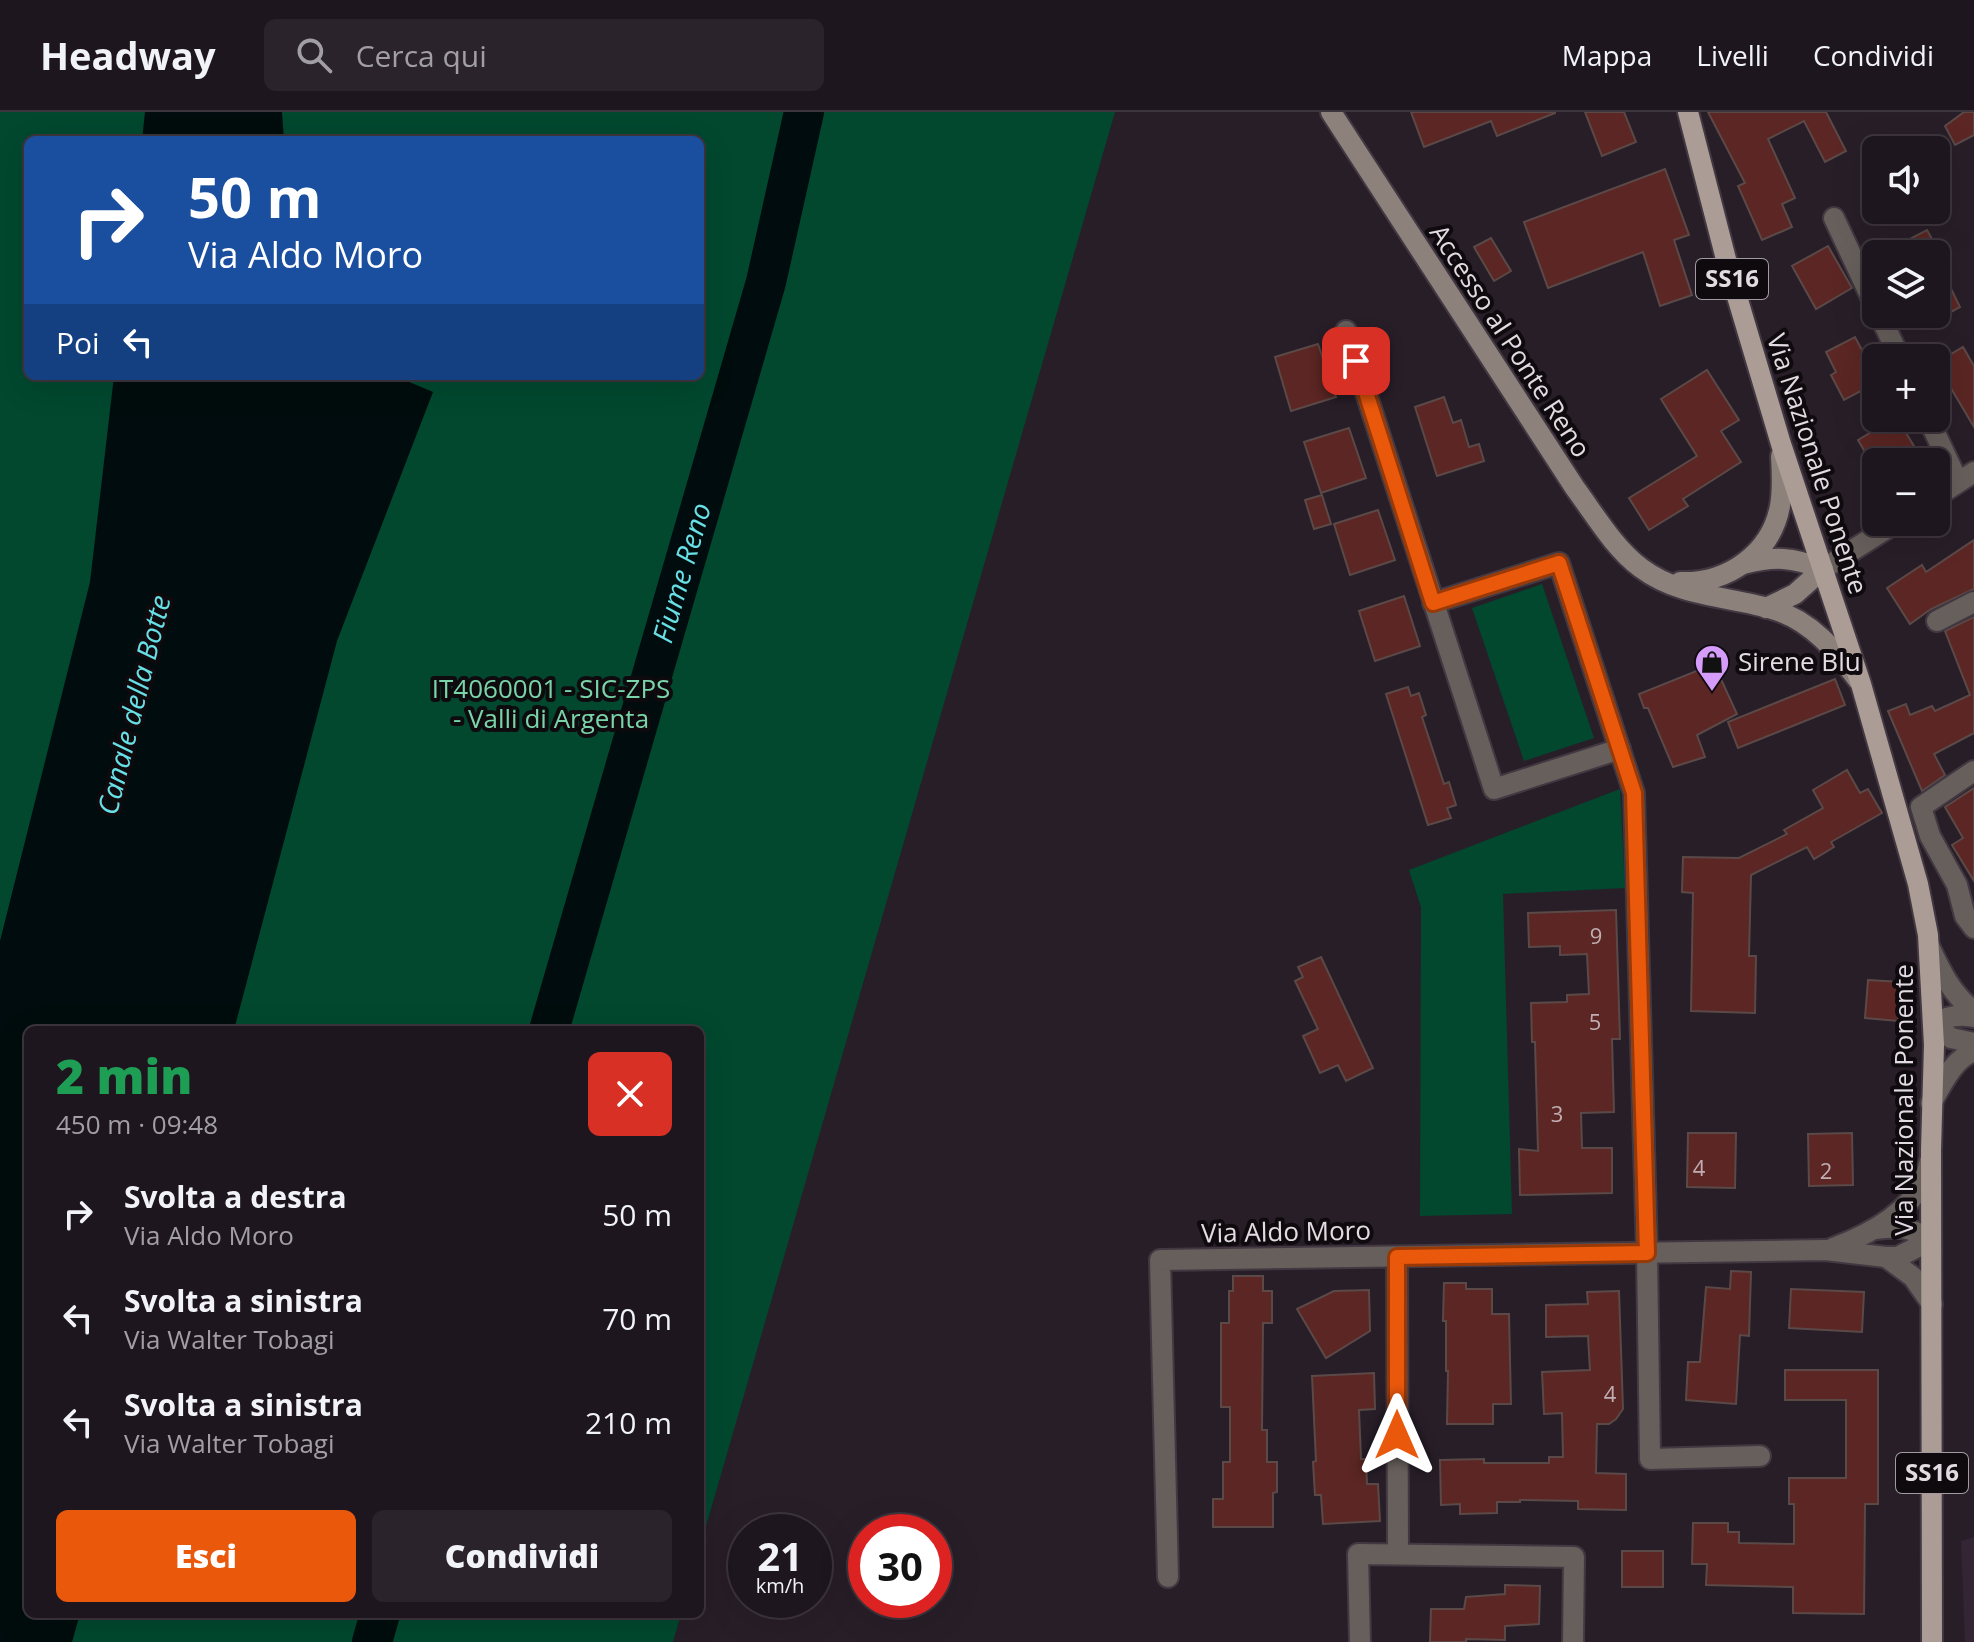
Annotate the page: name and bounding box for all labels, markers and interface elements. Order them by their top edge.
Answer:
search box [264,19,824,91]
text: Headway [40,29,216,81]
icon: search [292,33,336,77]
text: Cerca qui [356,35,487,76]
text: Mappa [1562,36,1652,74]
text: Livelli [1696,36,1769,74]
text: Condividi [1813,36,1934,74]
map controls [1862,136,1950,536]
button: sound [1862,136,1950,224]
text: 50 m [188,158,322,234]
icon: right [56,168,160,272]
street label: Accesso al Ponte Reno [1422,217,1600,464]
text: Via Aldo Moro [188,230,423,279]
button: layers [1862,240,1950,328]
road number: SS16 [1696,259,1768,299]
icon: left [116,320,160,364]
text: Poi [56,322,100,363]
pin [1322,327,1390,395]
street label: Via Nazionale Ponente [1759,329,1877,598]
icon: arrive [1334,339,1378,383]
button: + [1862,344,1950,432]
button: − [1862,448,1950,536]
water label: Fiume Reno [642,498,719,647]
water label: Canale della Botte [87,591,179,818]
shop icon: Sirene Blu [1693,643,1731,693]
place label: Sirene Blu [1738,643,1861,679]
park label: IT4060001 - SIC-ZPS - Valli di Argenta [432,670,670,736]
house number: 9 [1590,920,1602,950]
street label: Via Nazionale Ponente [1885,964,1921,1236]
house number: 5 [1589,1006,1601,1036]
text: 2 min [56,1043,192,1108]
button: close [588,1052,672,1136]
house number: 3 [1551,1098,1563,1128]
text: 450 m · 09:48 [56,1106,218,1142]
house number: 4 [1693,1152,1706,1182]
house number: 2 [1820,1155,1832,1185]
text: Svolta a destra [124,1176,347,1217]
icon: right [56,1192,100,1236]
text: 50 m [602,1194,672,1235]
street label: Via Aldo Moro [1201,1212,1371,1250]
text: Via Aldo Moro [124,1217,294,1253]
text: Svolta a sinistra [124,1280,363,1321]
icon: left [56,1296,100,1340]
text: 70 m [602,1298,672,1339]
text: Via Walter Tobagi [124,1321,335,1357]
house number: 4 [1604,1378,1617,1408]
text: Svolta a sinistra [124,1384,363,1425]
position arrow [1355,1393,1439,1477]
icon: left [56,1400,100,1444]
text: 210 m [585,1402,672,1443]
text: Via Walter Tobagi [124,1425,335,1461]
road number: SS16 [1896,1453,1968,1493]
button: Esci [56,1510,356,1602]
button: Condividi [372,1510,672,1602]
speed limit sign: 30 [848,1514,952,1618]
text: 21 [757,1528,803,1583]
text: km/h [756,1572,804,1599]

